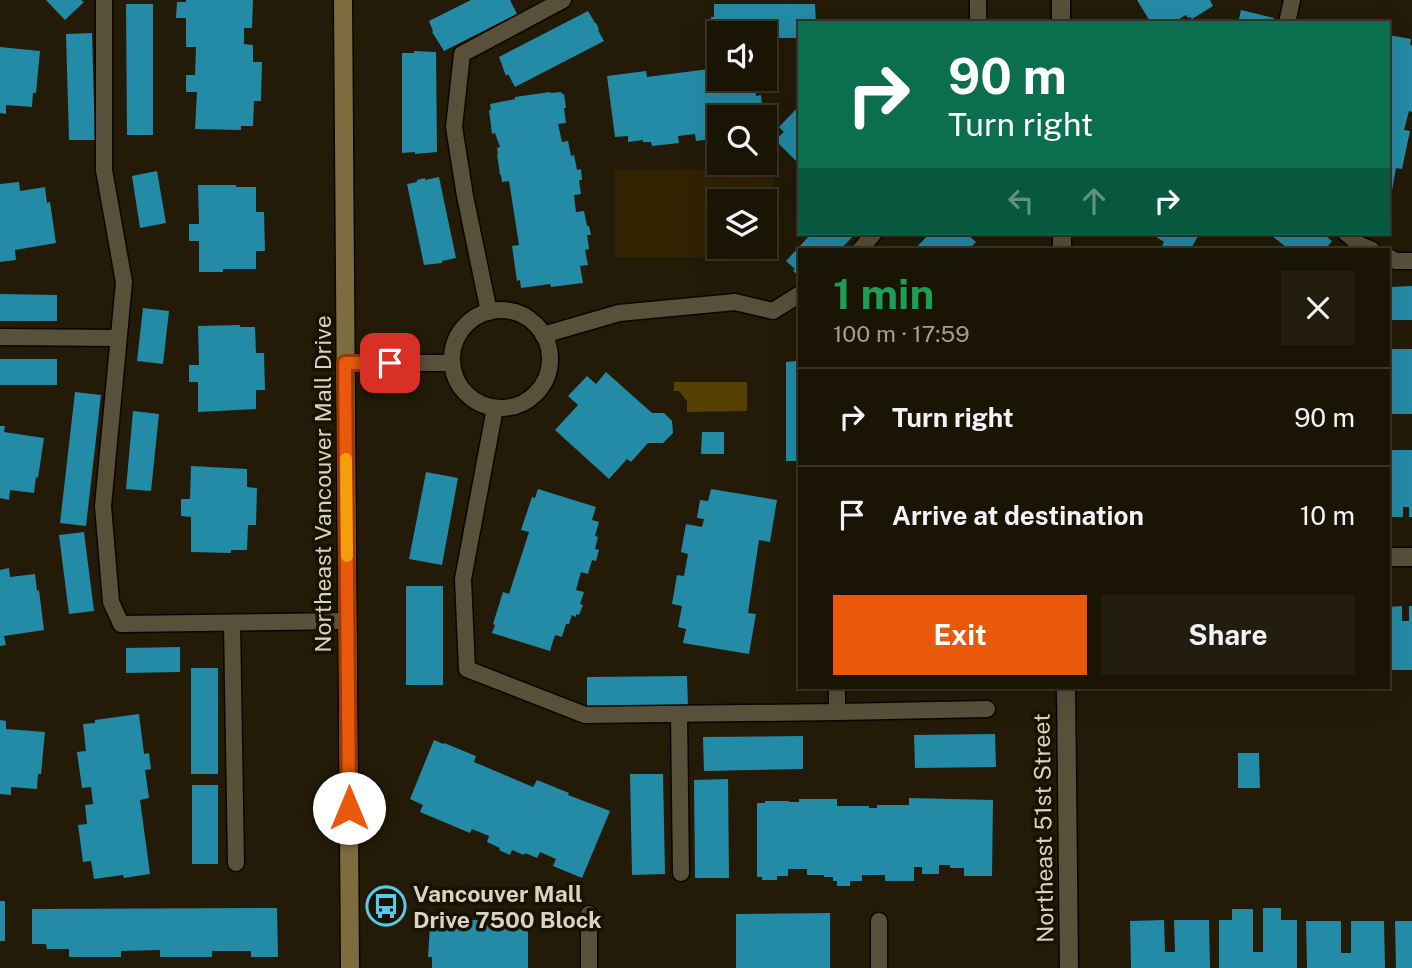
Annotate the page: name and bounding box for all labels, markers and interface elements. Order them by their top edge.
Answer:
map controls [707,21,777,259]
button: sound [707,21,777,91]
text: 90 m [948,47,1067,105]
icon: right [833,49,924,140]
button: search [707,105,777,175]
text: Turn right [948,106,1093,143]
icon: left [1002,182,1040,220]
icon: ahead [1075,182,1113,220]
icon: right [1148,182,1186,220]
button: layers [707,189,777,259]
text: 1 min [833,269,934,318]
button: close [1281,271,1355,345]
street label: Northeast Vancouver Mall Drive [309,315,336,653]
text: 100 m · 17:59 [833,320,970,347]
pin [360,333,420,393]
icon: arrive [371,344,409,382]
icon: right [833,398,871,436]
text: Turn right [892,402,1014,433]
text: 90 m [1294,402,1355,433]
icon: arrive [833,496,871,534]
text: Arrive at destination [892,500,1144,531]
text: 10 m [1300,500,1355,531]
button: Exit [833,595,1087,675]
button: Share [1101,595,1355,675]
street label: Northeast 51st Street [1027,713,1059,943]
position arrow [312,771,386,845]
place label: Vancouver Mall Drive 7500 Block [413,880,602,933]
bus stop icon: Vancouver Mall Drive 7500 Block [365,885,407,927]

